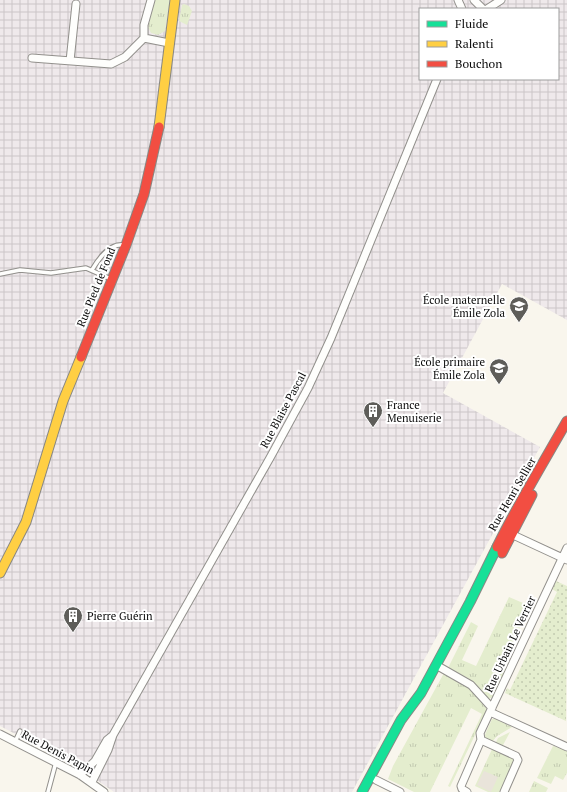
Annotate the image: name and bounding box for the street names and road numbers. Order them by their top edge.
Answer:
street label: Rue Pied de Fond [74,245,118,329]
street label: Rue Blaise Pascal [257,369,309,451]
street label: Rue Henri Sellier [485,454,539,533]
street label: Rue Urbain Le Verrier [482,593,539,694]
street label: Rue Denis Papin [19,727,97,777]

